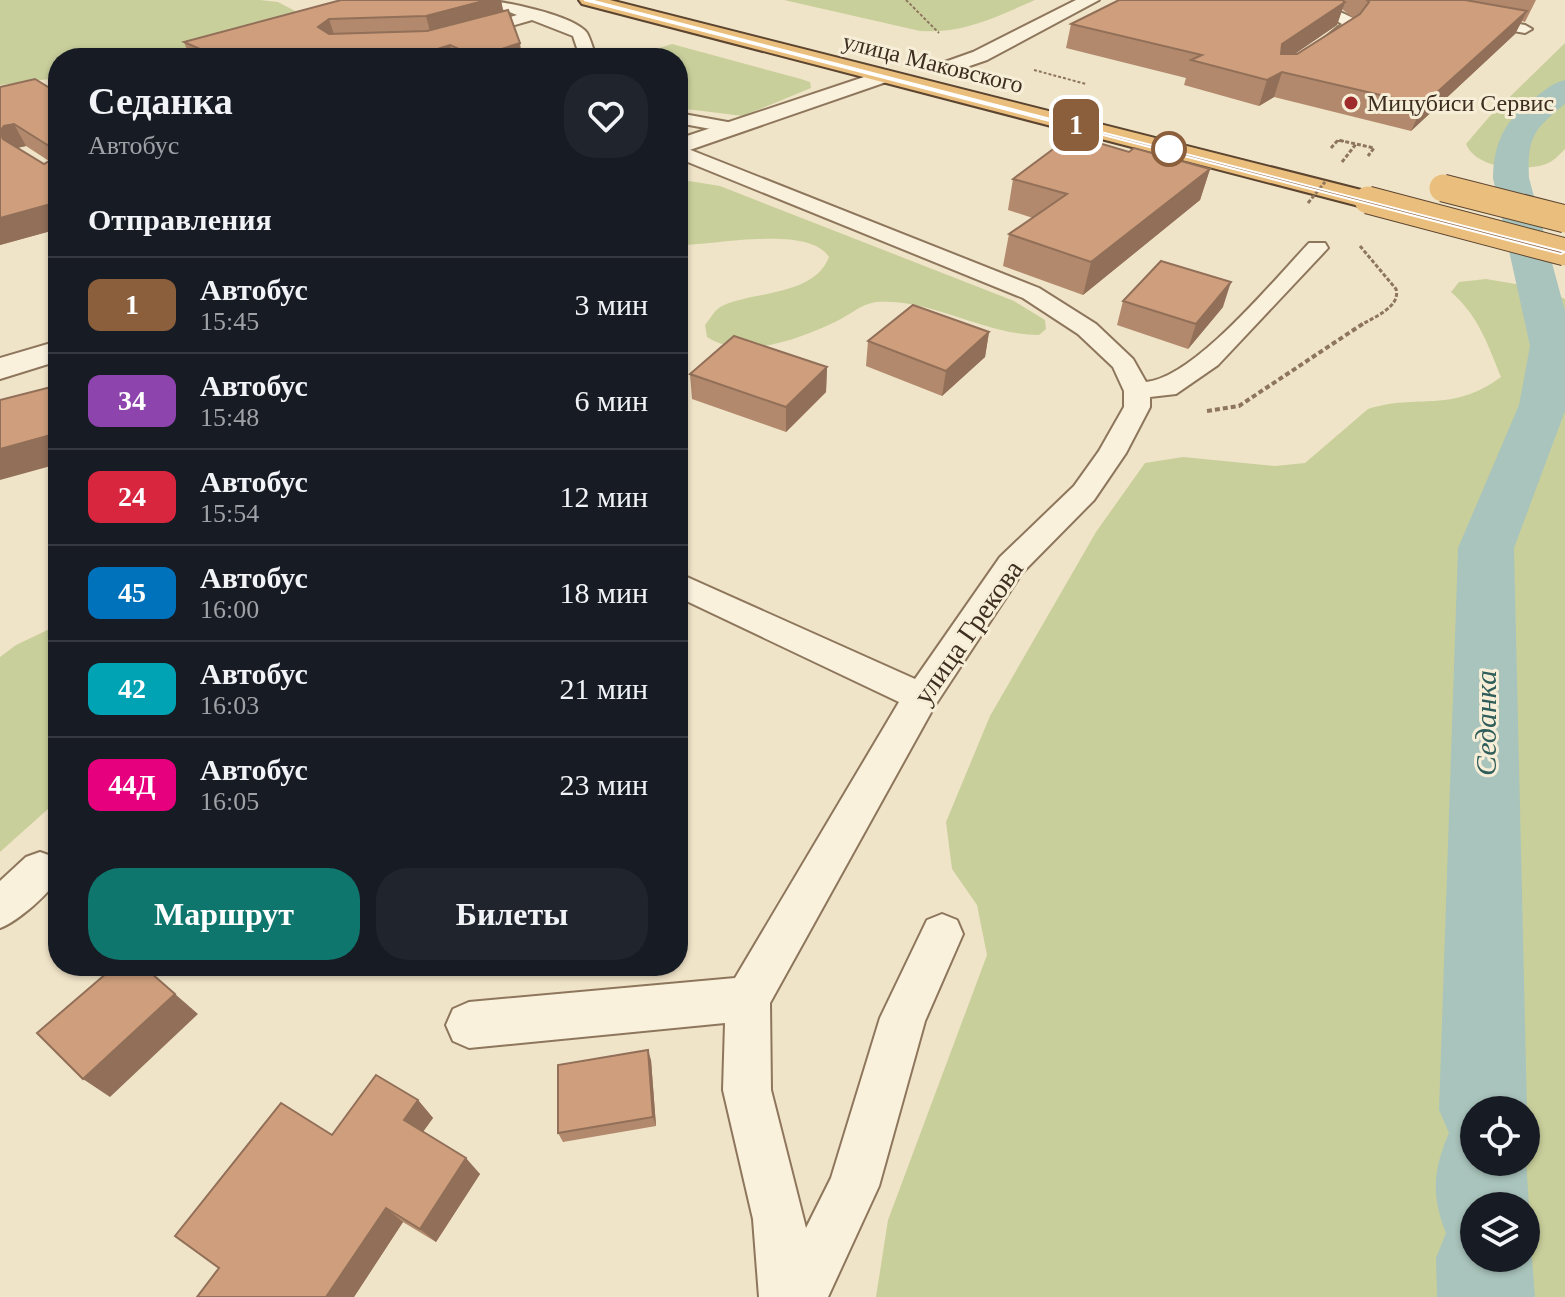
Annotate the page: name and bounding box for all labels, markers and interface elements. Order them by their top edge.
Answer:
street label: улица Маковского [840,28,1026,98]
button: heart [564,74,648,158]
text: Седанка [88,80,233,122]
place label: Мицубиси Сервис [1367,90,1554,116]
marker: Мицубиси Сервис [1342,94,1360,112]
line badge: 1 [1050,99,1102,151]
text: 1 [1069,109,1083,140]
text: Автобус [88,131,179,160]
unlabelled marker [1152,132,1186,166]
text: Отправления [88,203,272,236]
text: Автобус [200,273,308,306]
text: 3 мин [574,288,648,321]
text: 1 [125,289,139,320]
text: 15:45 [200,307,259,336]
text: Автобус [200,369,308,402]
text: 6 мин [574,384,648,417]
text: 34 [118,385,146,416]
text: 15:48 [200,403,259,432]
text: Автобус [200,465,308,498]
text: 12 мин [559,480,648,513]
text: 24 [118,481,146,512]
text: 15:54 [200,499,259,528]
street label: улица Грекова [907,554,1029,710]
text: Автобус [200,561,308,594]
text: 18 мин [559,576,648,609]
text: 45 [118,577,146,608]
text: 16:00 [200,595,259,624]
text: Автобус [200,657,308,690]
water label: Седанка [1469,670,1502,776]
text: 21 мин [559,672,648,705]
text: 42 [118,673,146,704]
text: 16:03 [200,691,259,720]
text: Автобус [200,753,308,786]
text: 23 мин [559,768,648,801]
text: 44Д [108,769,156,800]
text: 16:05 [200,787,259,816]
button: Маршрут [88,868,360,960]
button: Билеты [376,868,648,960]
map controls [1460,1096,1540,1272]
button: locate [1460,1096,1540,1176]
button: layers [1460,1192,1540,1272]

